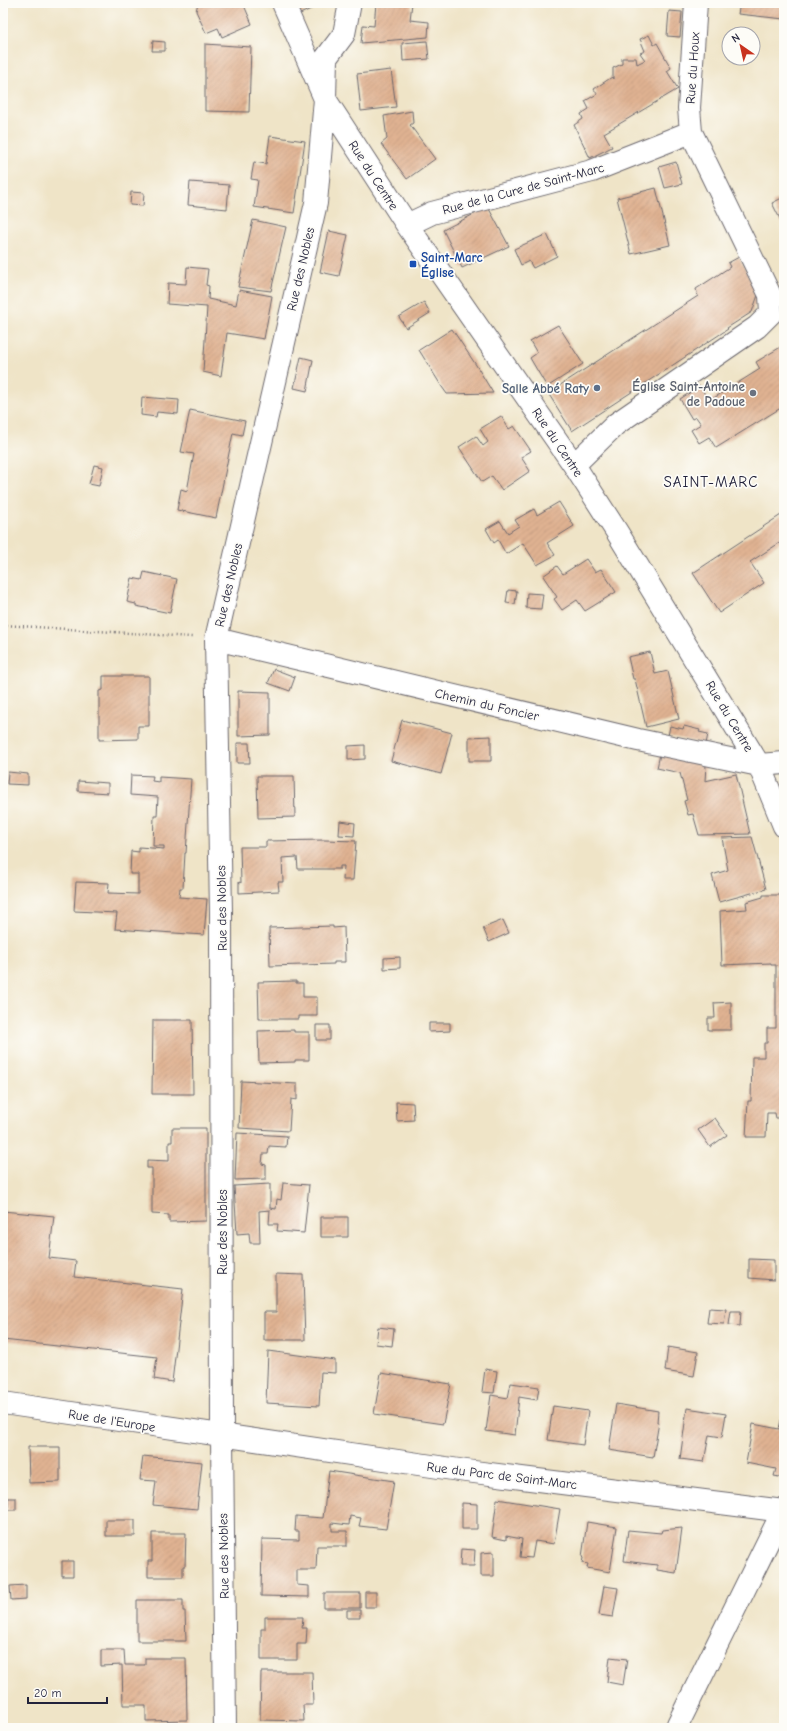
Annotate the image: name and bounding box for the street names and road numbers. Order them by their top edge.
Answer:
street label: Rue du Houx [682,31,703,105]
street label: Rue du Centre [346,138,402,213]
street label: Rue de la Cure de Saint-Marc [441,160,606,217]
street label: Rue des Nobles [284,226,317,312]
street label: Rue du Centre [529,405,586,480]
street label: Rue des Nobles [212,542,245,628]
street label: Rue du Centre [703,678,757,755]
street label: Chemin du Foncier [433,685,541,724]
street label: Rue des Nobles [213,865,230,951]
street label: Rue des Nobles [215,1189,230,1275]
street label: Rue de l'Europe [67,1406,157,1435]
street label: Rue du Parc de Saint-Marc [426,1459,578,1492]
street label: Rue des Nobles [215,1513,232,1599]

